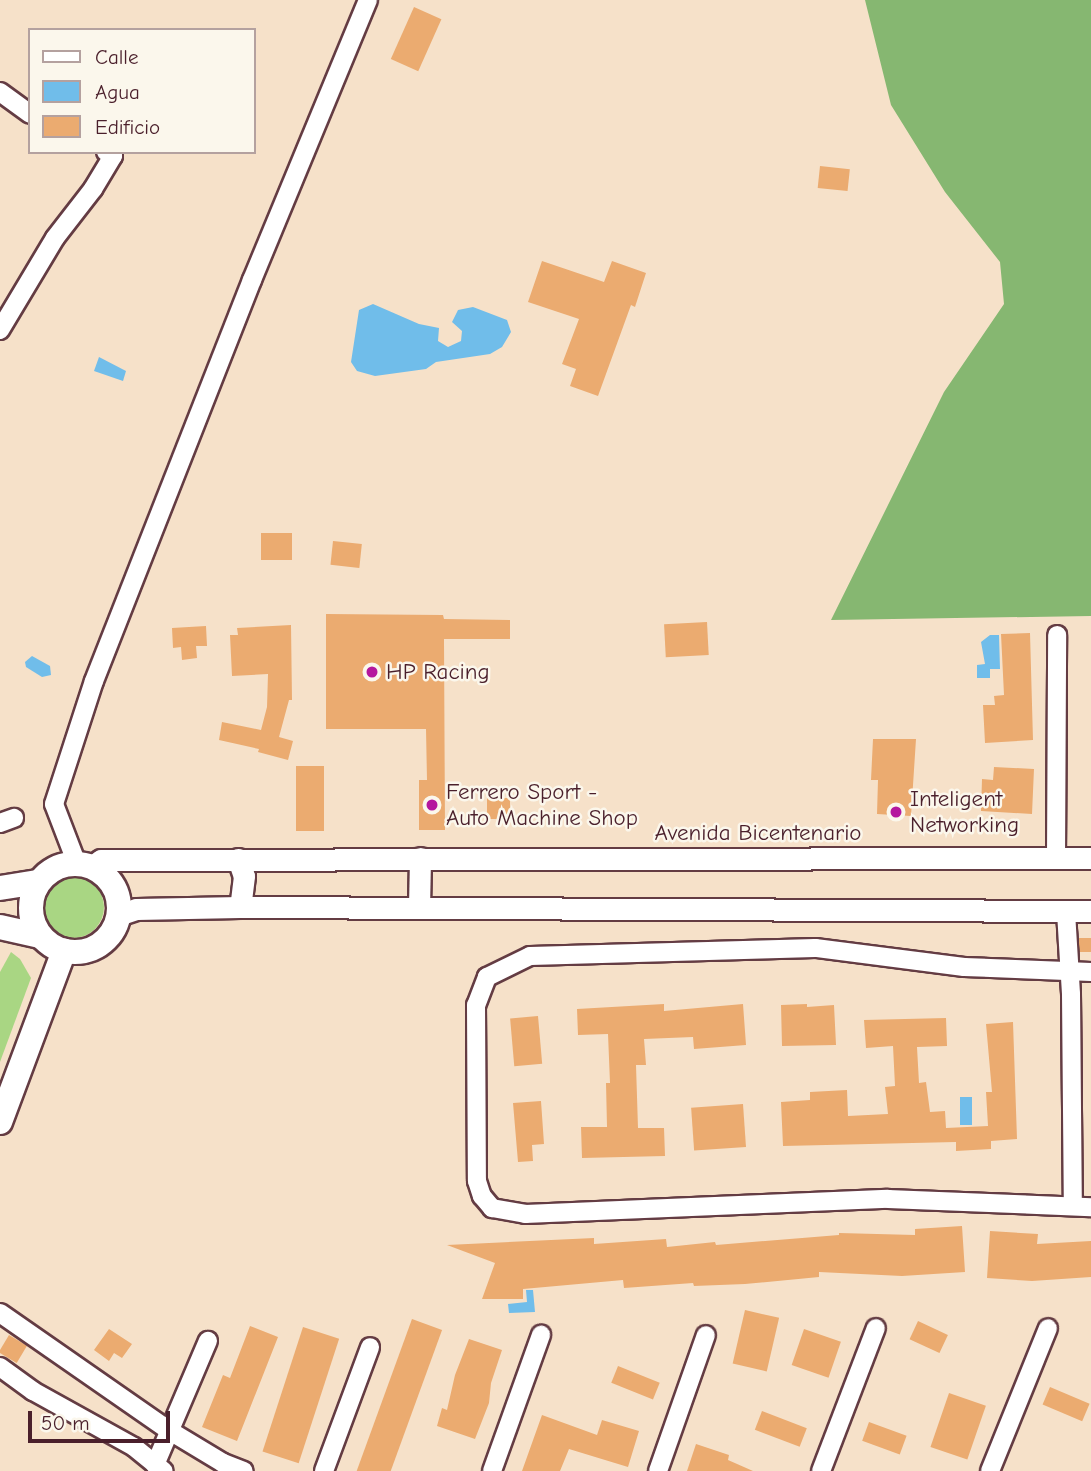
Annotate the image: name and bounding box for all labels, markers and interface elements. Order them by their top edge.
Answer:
legend [28,28,256,154]
text: Calle [95,45,138,69]
text: Agua [95,80,140,104]
text: Edificio [95,115,160,139]
place label: HP Racing [386,658,490,686]
marker: HP Racing [364,664,380,680]
place label: Ferrero Sport - Auto Machine Shop [446,778,638,832]
place label: Inteligent Networking [910,785,1019,839]
marker: Ferrero Sport - Auto Machine Shop [424,797,440,813]
marker: Inteligent Networking [888,804,904,820]
street label: Avenida Bicentenario [654,819,862,847]
scale bar [32,1398,173,1442]
text: 50 m [41,1411,90,1435]

